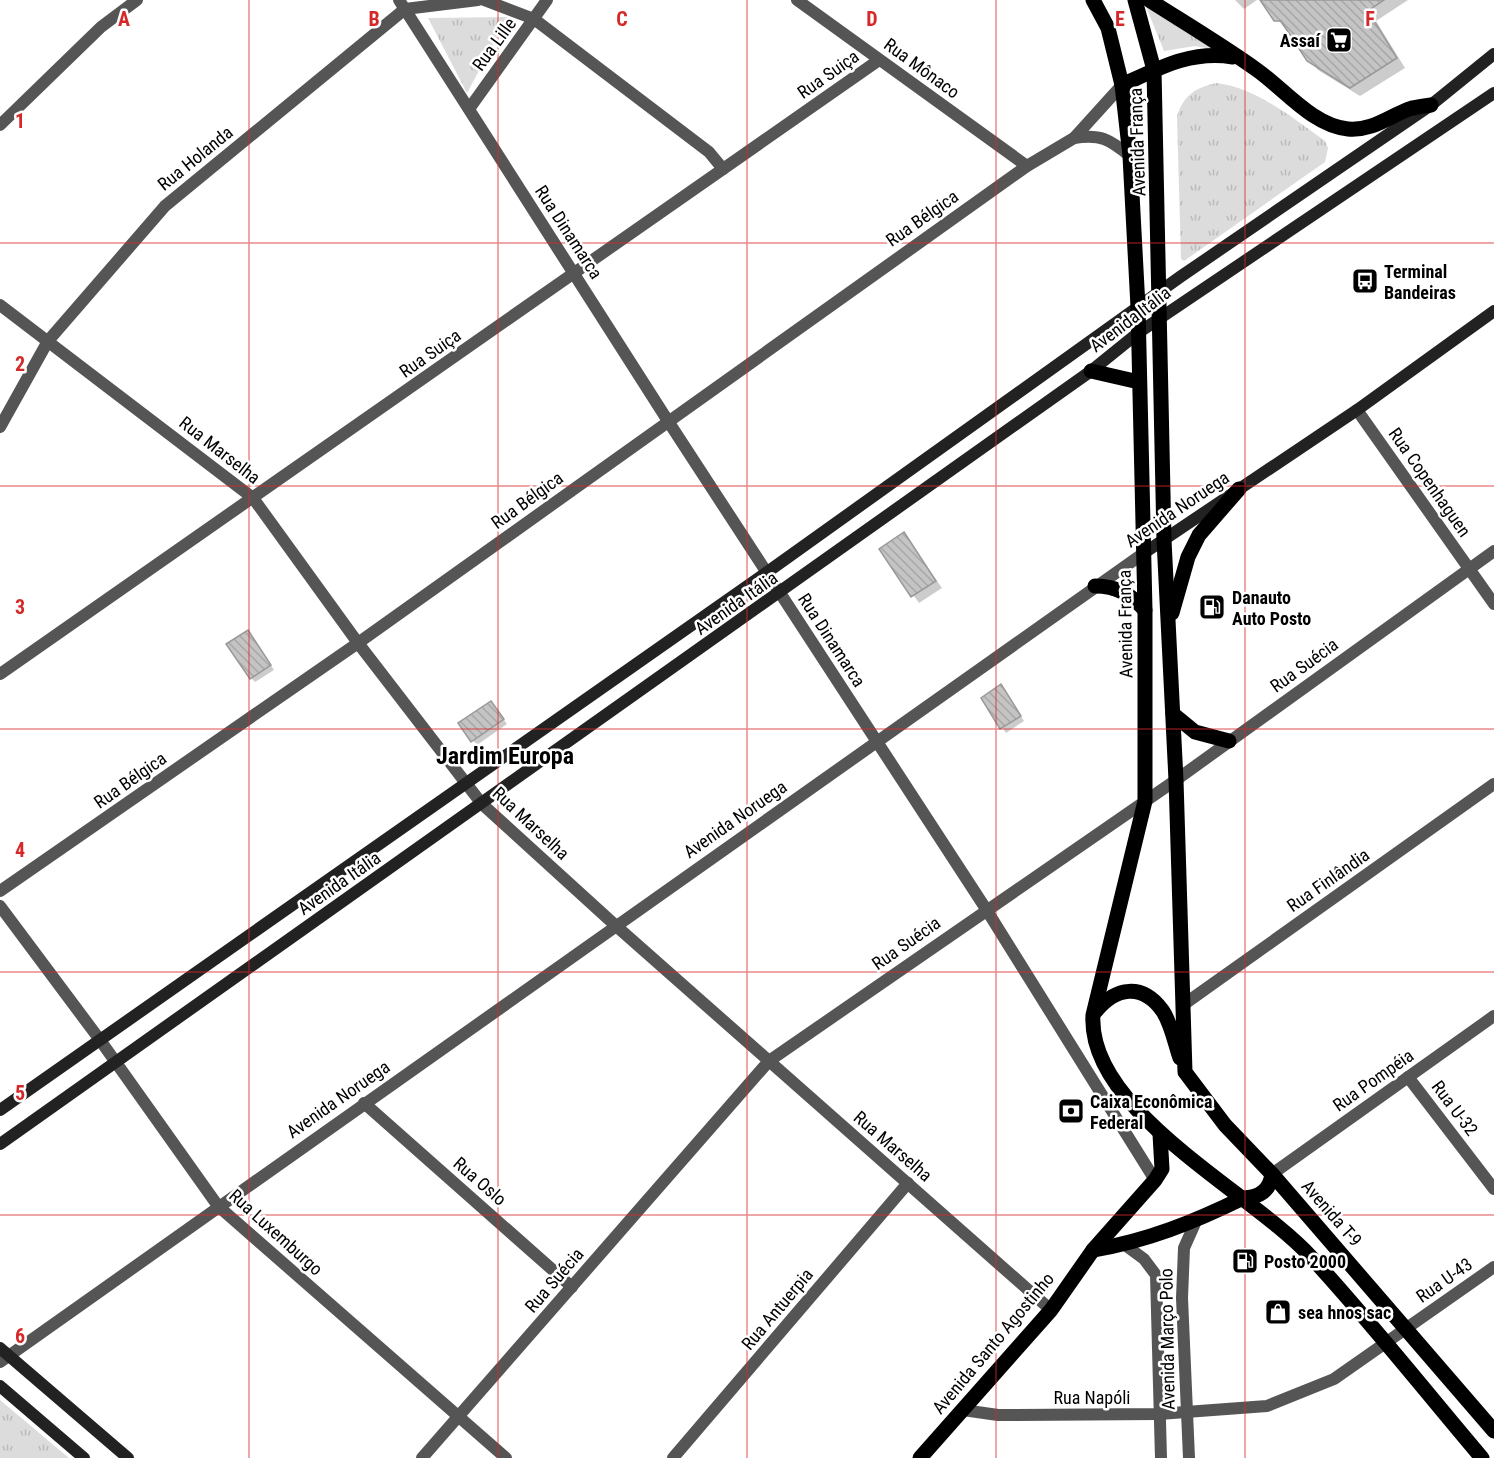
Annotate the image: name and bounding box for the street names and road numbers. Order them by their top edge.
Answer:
street label: Rua Lille [468,13,520,75]
street label: Rua Mônaco [880,34,964,102]
street label: Rua Suiça [793,45,863,103]
street label: Avenida França [1125,87,1149,197]
street label: Rua Holanda [153,121,237,195]
street label: Rua Dinamarca [531,181,607,283]
street label: Rua Bélgica [882,185,962,251]
street label: Avenida Itália [1085,282,1175,356]
street label: Rua Suiça [395,324,465,382]
street label: Rua Marselha [175,412,265,488]
street label: Rua Copenhaguen [1385,423,1475,541]
street label: Rua Bélgica [487,467,567,533]
street label: Avenida Noruega [1121,467,1233,551]
street label: Avenida Itália [691,567,781,639]
street label: Avenida França [1114,570,1136,678]
street label: Rua Dinamarca [794,589,870,691]
street label: Rua Suécia [1266,633,1342,697]
street label: Rua Bélgica [90,747,170,813]
street label: Avenida Noruega [679,776,791,862]
street label: Rua Marselha [488,782,574,864]
street label: Rua Finlândia [1283,844,1373,916]
street label: Avenida Itália [294,847,384,919]
street label: Rua Suécia [868,912,944,974]
street label: Rua Pompéia [1329,1045,1417,1115]
street label: Avenida Noruega [282,1056,394,1142]
street label: Rua U-32 [1428,1076,1483,1140]
street label: Rua Marselha [850,1106,936,1186]
street label: Rua Oslo [449,1152,511,1210]
street label: Avenida T-9 [1298,1176,1366,1250]
street label: Rua Luxemburgo [225,1185,327,1279]
street label: Rua Suécia [520,1243,588,1317]
street label: Rua U-43 [1412,1253,1476,1307]
street label: Rua Antuerpia [737,1264,817,1354]
street label: Avenida Santo Agostinho [928,1268,1058,1418]
street label: Avenida Março Polo [1155,1268,1179,1410]
street label: Rua Napóli [1054,1387,1130,1408]

